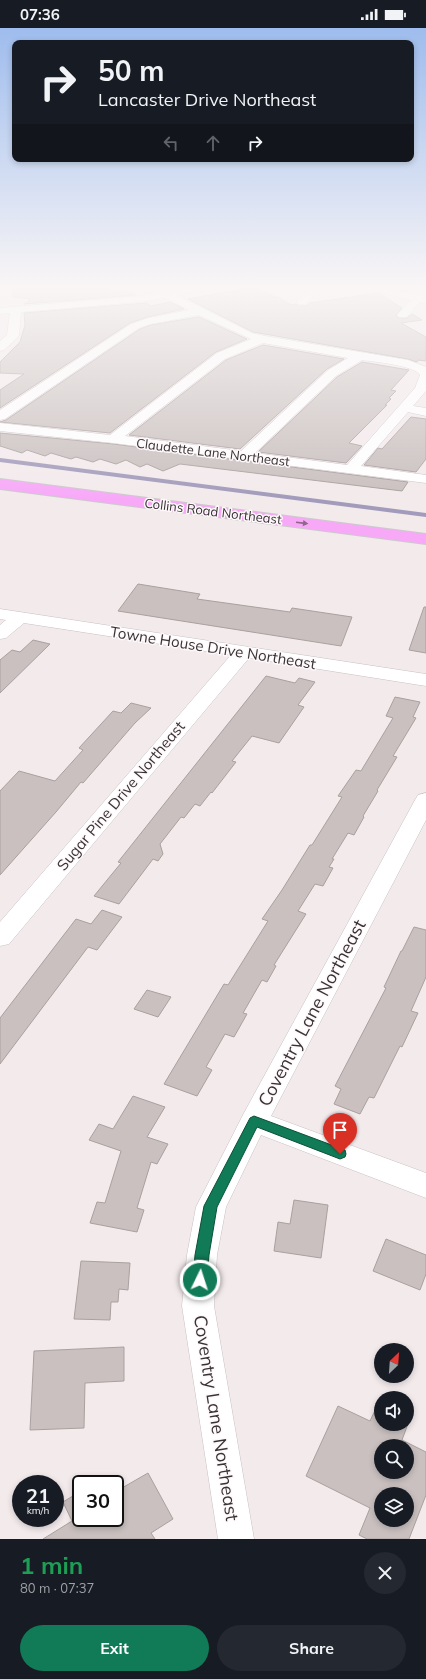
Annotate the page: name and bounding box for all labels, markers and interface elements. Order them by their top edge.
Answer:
text: 07:36 [20,5,60,24]
text: 50 m [98,53,164,88]
icon: right [32,56,84,108]
text: Lancaster Drive Northeast [98,88,316,111]
icon: left [160,132,182,154]
icon: ahead [202,132,224,154]
icon: right [244,132,266,154]
street label: Claudette Lane Northeast [135,435,291,469]
street label: Collins Road Northeast [144,495,283,527]
one-way arrow [296,520,309,526]
street label: Towne House Drive Northeast [109,622,317,673]
street label: Sugar Pine Drive Northeast [53,717,189,874]
street label: Coventry Lane Northeast [253,915,371,1110]
pin [323,1113,357,1154]
icon: arrive [329,1119,351,1141]
position arrow [179,1259,221,1301]
street label: Coventry Lane Northeast [189,1313,244,1523]
north arrow [374,1343,414,1383]
map controls [374,1343,414,1527]
button: sound [374,1391,414,1431]
button: search [374,1439,414,1479]
speed limit sign: 30 [72,1475,124,1527]
text: 21 [26,1483,50,1508]
button: layers [374,1487,414,1527]
text: km/h [27,1504,49,1517]
text: 1 min [20,1550,83,1580]
button: close [364,1552,406,1594]
text: 80 m · 07:37 [20,1580,94,1596]
button: Exit [20,1625,209,1671]
button: Share [217,1625,406,1671]

